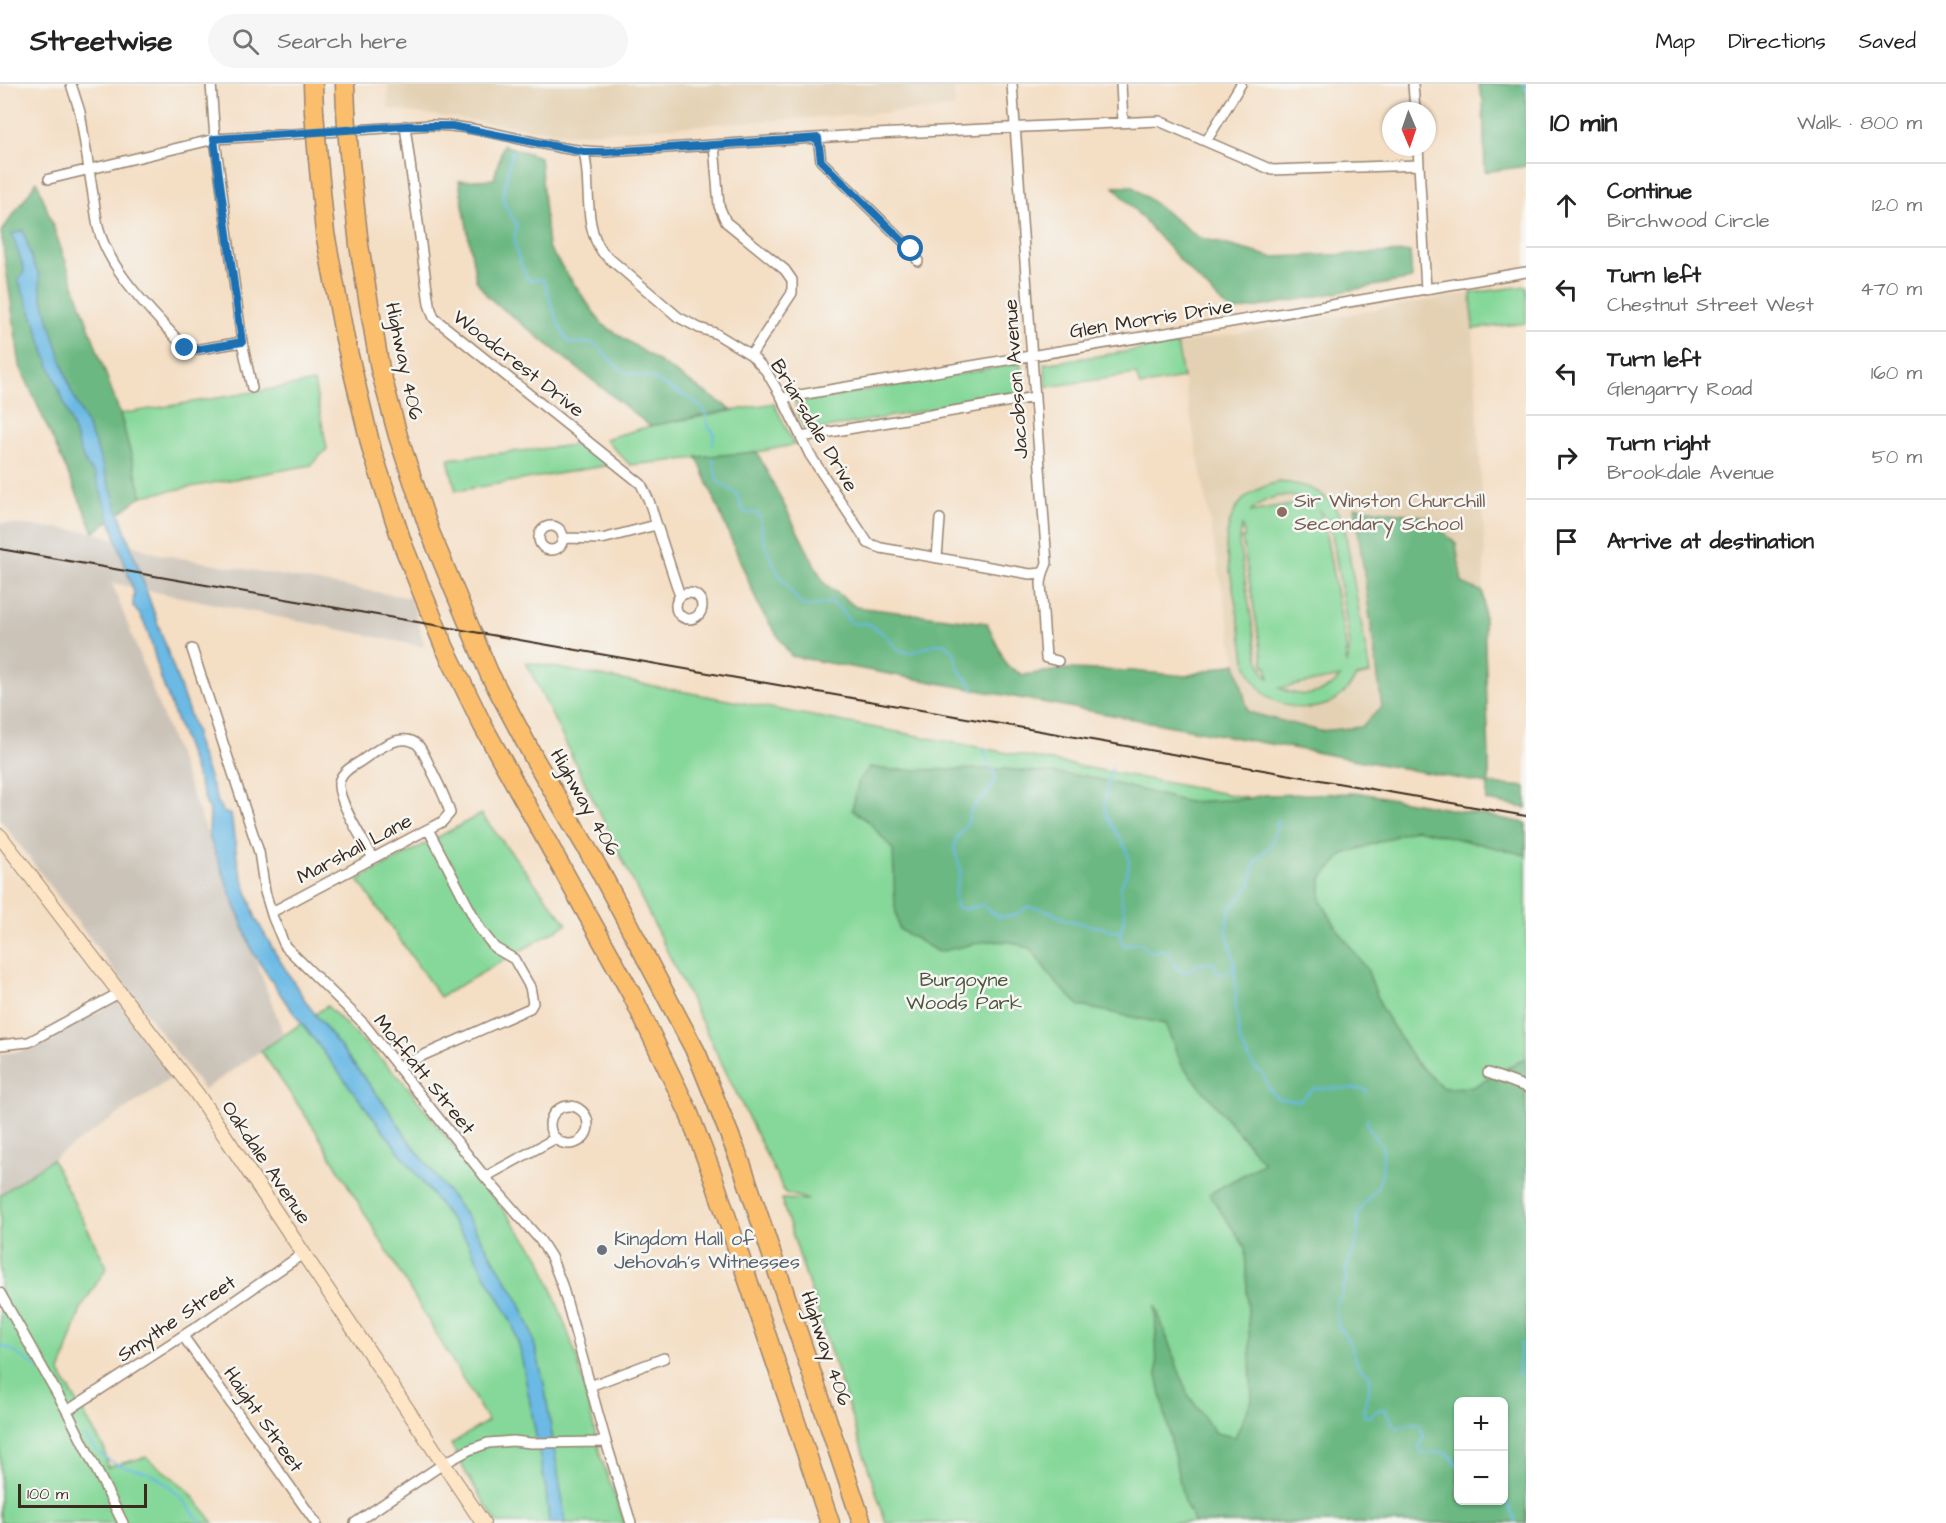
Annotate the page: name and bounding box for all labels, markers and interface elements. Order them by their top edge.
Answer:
search box [208,14,628,68]
text: Streetwise [30,22,172,61]
icon: search [229,25,262,58]
text: Search here [277,26,407,57]
text: Map [1655,27,1695,56]
text: Directions [1728,27,1826,56]
text: Saved [1859,27,1916,56]
north arrow [1382,102,1436,156]
text: 10 min [1550,105,1617,141]
text: Walk · 800 m [1797,109,1922,137]
text: Continue [1607,176,1692,207]
icon: ahead [1550,189,1583,222]
text: 120 m [1872,191,1922,219]
text: Birchwood Circle [1607,207,1770,235]
route start [897,235,923,261]
text: Turn left [1607,260,1701,291]
icon: left [1550,273,1583,306]
text: 470 m [1860,275,1922,303]
text: Chestnut Street West [1607,291,1814,319]
street label: Glen Morris Drive [1067,292,1235,346]
street label: Jacobson Avenue [996,298,1036,460]
street label: Highway 406 [377,300,430,423]
street label: Woodcrest Drive [447,303,590,424]
route end [171,334,197,360]
text: Turn left [1607,344,1701,375]
street label: Briarsdale Drive [763,354,865,497]
icon: left [1550,357,1583,390]
text: 160 m [1871,359,1922,387]
text: Glengarry Road [1607,375,1752,403]
text: Turn right [1607,428,1710,459]
icon: right [1550,441,1583,474]
text: 50 m [1872,443,1922,471]
text: Brookdale Avenue [1607,459,1774,487]
place label: Sir Winston Churchill Secondary School [1294,487,1485,539]
marker: Sir Winston Churchill Secondary School [1275,505,1289,519]
icon: arrive [1550,525,1583,558]
text: Arrive at destination [1607,526,1814,557]
street label: Highway 406 [542,744,627,862]
street label: Marshall Lane [292,807,417,891]
park label: Burgoyne Woods Park [906,966,1022,1017]
street label: Moffatt Street [367,1008,482,1141]
street label: Oakdale Avenue [215,1095,318,1230]
place label: Kingdom Hall of Jehovah's Witnesses [614,1225,800,1276]
marker: Kingdom Hall of Jehovah's Witnesses [595,1243,609,1257]
street label: Smythe Street [112,1269,242,1370]
street label: Highway 406 [792,1287,859,1410]
street label: Haight Street [216,1361,310,1479]
map controls [1454,1397,1508,1505]
button: + [1454,1397,1508,1451]
button: − [1454,1451,1508,1505]
scale bar [18,1481,147,1508]
text: 100 m [27,1483,68,1505]

